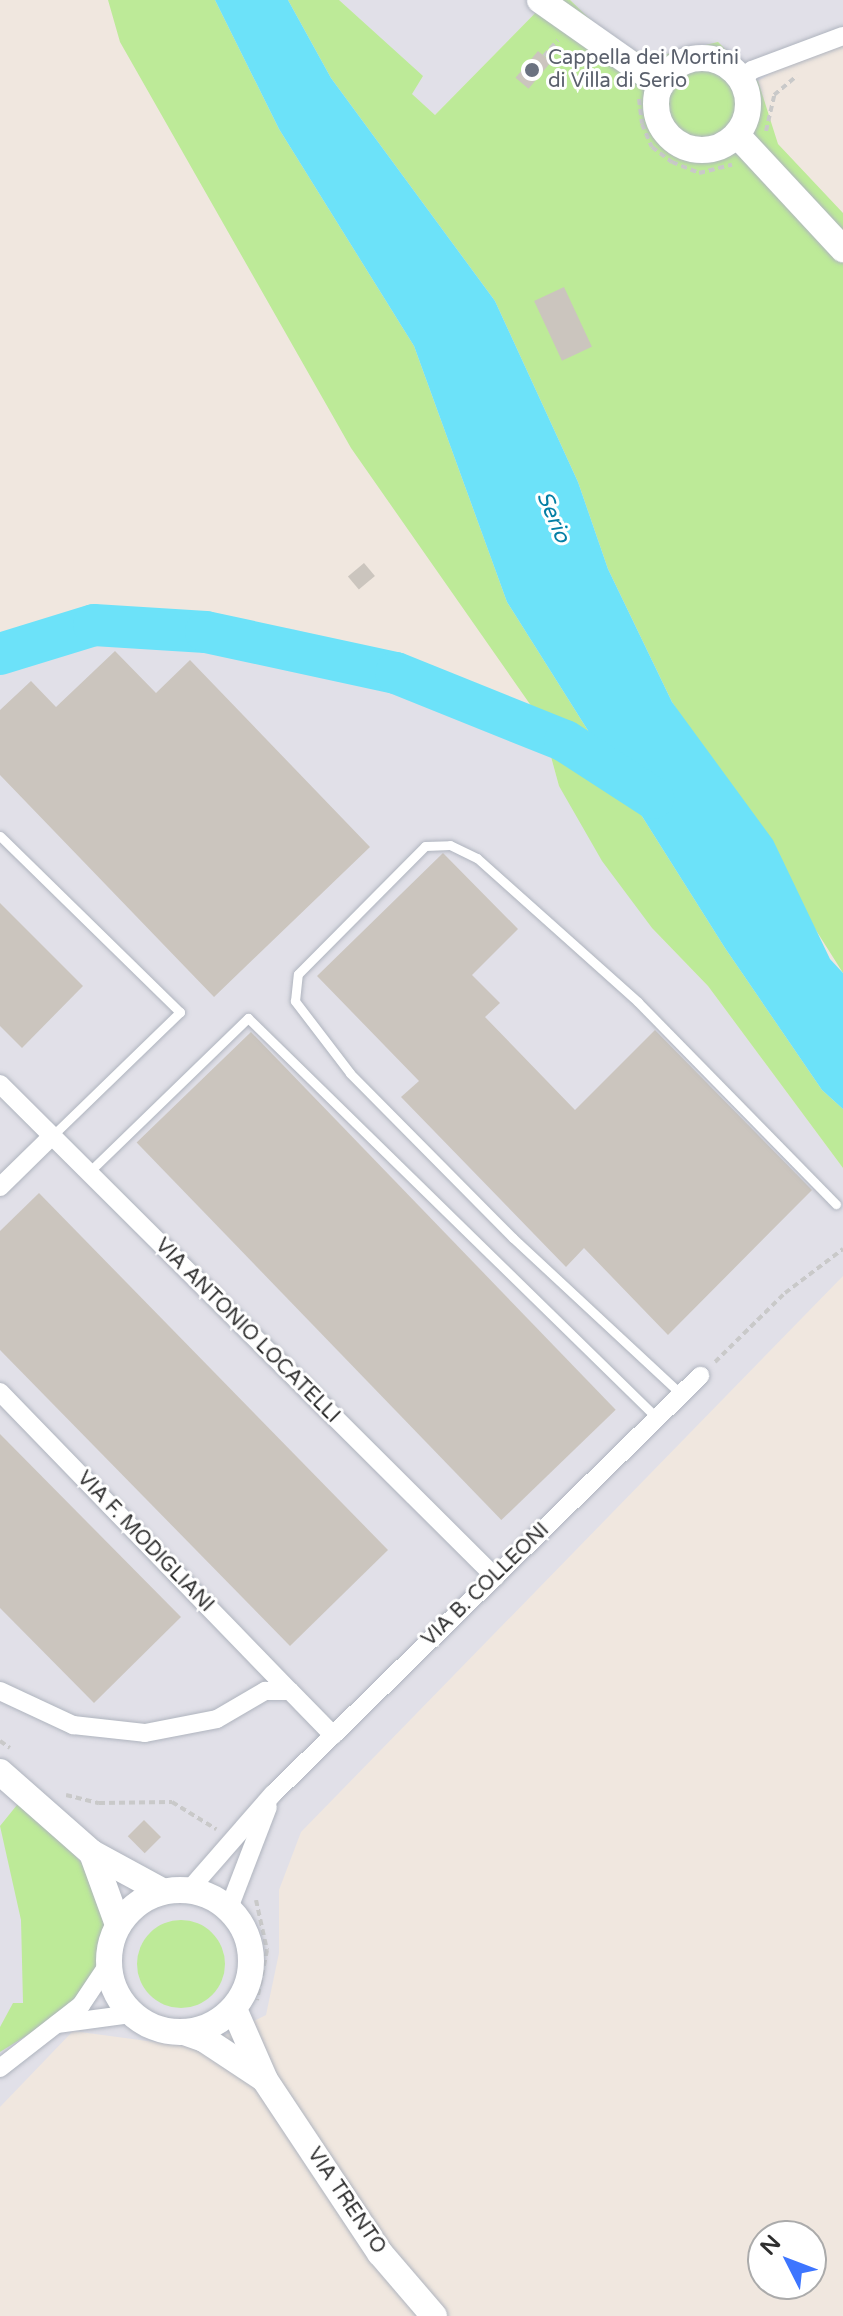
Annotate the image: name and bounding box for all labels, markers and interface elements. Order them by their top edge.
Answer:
place label: Cappella dei Mortini di Villa di Serio [548,46,739,93]
marker: Cappella dei Mortini di Villa di Serio [523,61,541,79]
water label: Serio [530,487,576,547]
street label: VIA ANTONIO LOCATELLI [150,1234,344,1428]
street label: VIA F. MODIGLIANI [72,1467,218,1617]
street label: VIA B. COLLEONI [418,1518,554,1652]
street label: VIA TRENTO [302,2143,390,2259]
north arrow [747,2220,827,2300]
text: N [755,2230,786,2261]

